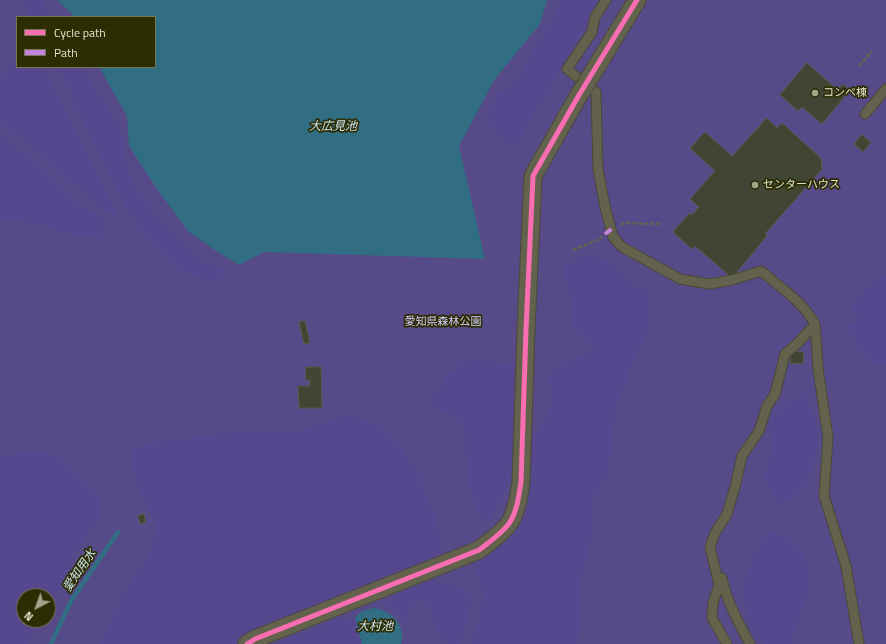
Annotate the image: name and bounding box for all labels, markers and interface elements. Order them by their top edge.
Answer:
legend [16,16,156,68]
text: Cycle path [54,23,106,42]
text: Path [54,43,78,62]
place label: コンペ棟 [823,86,867,100]
marker: コンペ棟 [810,88,820,98]
water label: 大広見池 [309,120,357,134]
place label: センターハウス [763,178,840,192]
marker: センターハウス [750,180,760,190]
park label: 愛知県森林公園 [405,315,481,329]
water label: 愛知用水 [61,547,99,595]
north arrow [16,588,56,628]
text: N [21,608,37,625]
water label: 大村池 [357,620,393,634]

